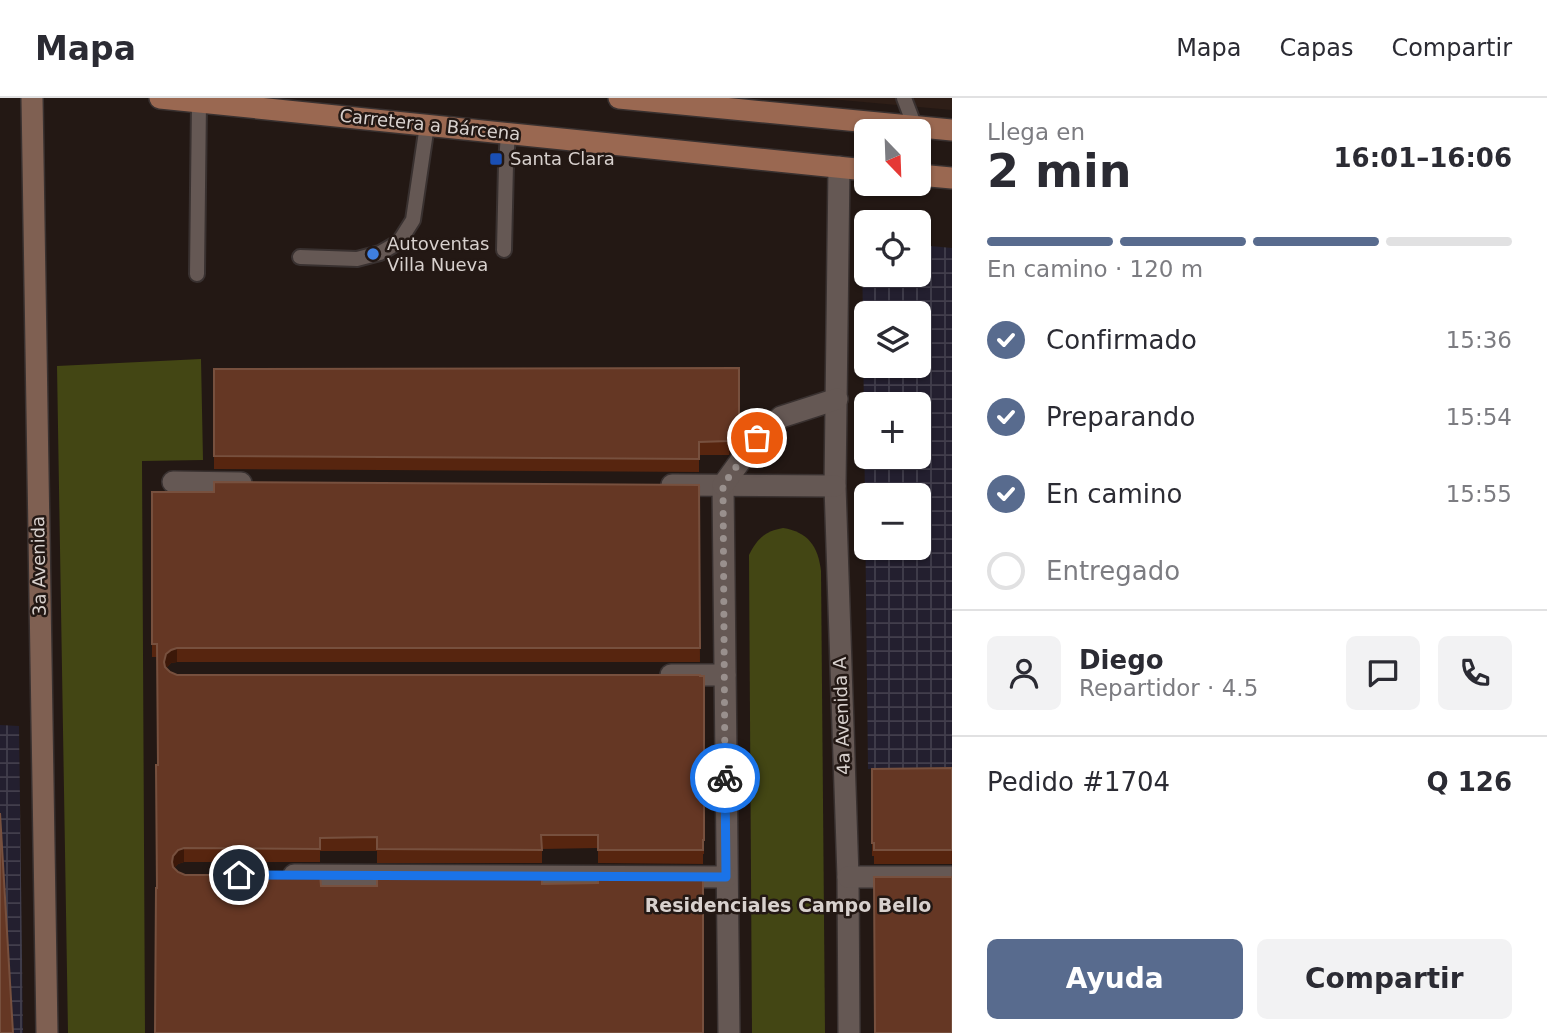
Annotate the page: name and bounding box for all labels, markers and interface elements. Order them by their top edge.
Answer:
text: Mapa [35,29,136,68]
text: Mapa [1176,34,1242,62]
text: Capas [1280,34,1353,62]
text: Compartir [1391,34,1512,62]
street label: Carretera a Bárcena [339,105,521,144]
north arrow [854,119,931,196]
map controls [854,119,931,560]
text: Llega en [987,119,1085,145]
text: 16:01–16:06 [1333,143,1512,173]
text: 2 min [987,144,1131,198]
place label: Santa Clara [510,148,615,169]
marker: Santa Clara [488,151,504,167]
button: locate [854,210,931,287]
place label: Autoventas Villa Nueva [387,233,489,275]
marker: Autoventas Villa Nueva [365,246,381,262]
text: En camino · 120 m [987,256,1203,282]
button: layers [854,301,931,378]
icon: check [987,321,1025,359]
text: Confirmado [1046,325,1197,355]
text: 15:36 [1446,327,1512,353]
button: + [854,392,931,469]
icon: check [987,398,1025,436]
text: Preparando [1046,402,1195,432]
text: 15:54 [1446,404,1512,430]
pin [727,408,787,468]
icon: bag [738,419,776,457]
icon: check [987,475,1025,513]
text: En camino [1046,479,1182,509]
text: 15:55 [1446,481,1512,507]
button: − [854,483,931,560]
street label: 3a Avenida [27,516,50,616]
text: Entregado [1046,556,1180,586]
button: person [987,636,1061,710]
button: chat [1346,636,1420,710]
button: phone [1438,636,1512,710]
text: Diego [1079,645,1164,675]
street label: 4a Avenida A [829,656,854,775]
text: Repartidor · 4.5 [1079,675,1258,701]
courier [690,743,760,813]
icon: bike [706,759,744,797]
text: Pedido #1704 [987,767,1170,797]
text: Q 126 [1427,767,1512,797]
pin [209,845,269,905]
icon: home [220,856,258,894]
district label: Residenciales Campo Bello [645,894,931,916]
button: Ayuda [987,939,1243,1019]
button: Compartir [1257,939,1512,1019]

